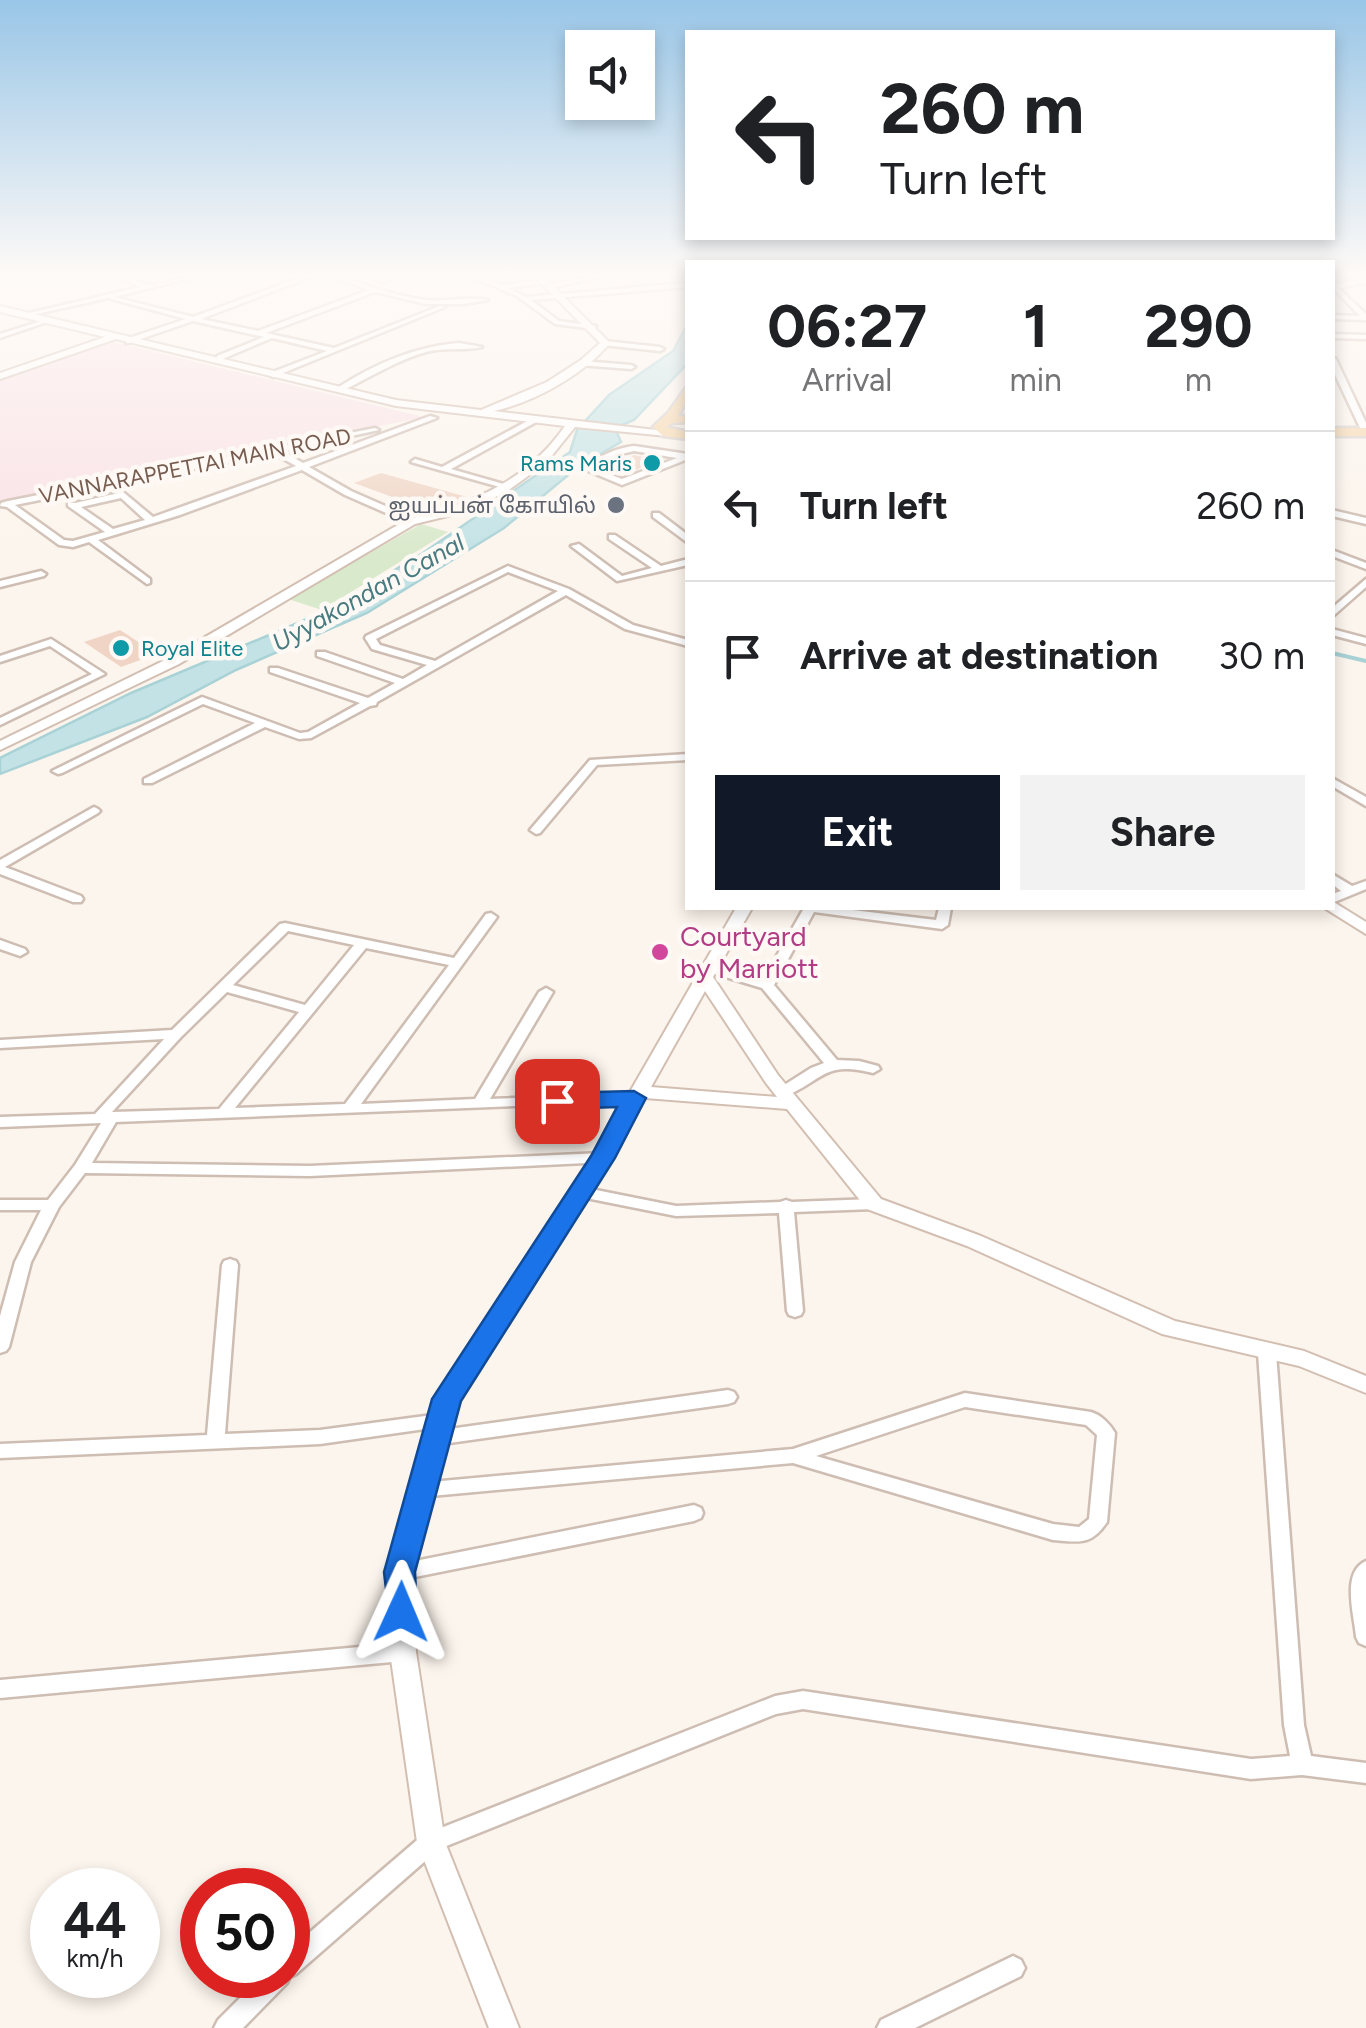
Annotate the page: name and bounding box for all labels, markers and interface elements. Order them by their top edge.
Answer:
map controls [565,30,655,120]
button: sound [565,30,655,120]
text: 260 m [880,66,1084,151]
icon: left [715,70,845,200]
text: Turn left [880,151,1047,205]
text: 06:27 [767,290,927,362]
text: 1 [1023,290,1048,362]
text: 290 [1144,290,1253,362]
text: Arrival [802,361,892,399]
text: min [1009,361,1062,399]
text: m [1185,361,1212,399]
street label: VANNARAPPETTAI MAIN ROAD [37,422,353,510]
place label: Rams Maris [520,450,632,477]
marker: Rams Maris [641,452,663,474]
icon: left [715,479,770,534]
text: Turn left [800,483,948,529]
text: 260 m [1196,483,1305,529]
place label: ஐயப்பன் கோயில் [388,492,596,521]
marker: ஐயப்பன் கோயில் [605,494,627,516]
water label: Uyyakondan Canal [267,527,470,657]
icon: arrive [715,629,770,684]
text: Arrive at destination [800,633,1158,679]
text: 30 m [1218,633,1305,679]
place label: Royal Elite [141,635,243,662]
marker: Royal Elite [110,637,132,659]
button: Exit [715,775,1000,890]
button: Share [1020,775,1305,890]
place label: Courtyard by Marriott [680,919,818,985]
marker: Courtyard by Marriott [649,941,671,963]
pin [515,1059,600,1144]
icon: arrive [530,1074,585,1129]
position arrow [349,1560,453,1664]
speed limit sign: 50 [180,1868,310,1998]
text: 44 [63,1890,127,1951]
text: km/h [66,1943,124,1973]

